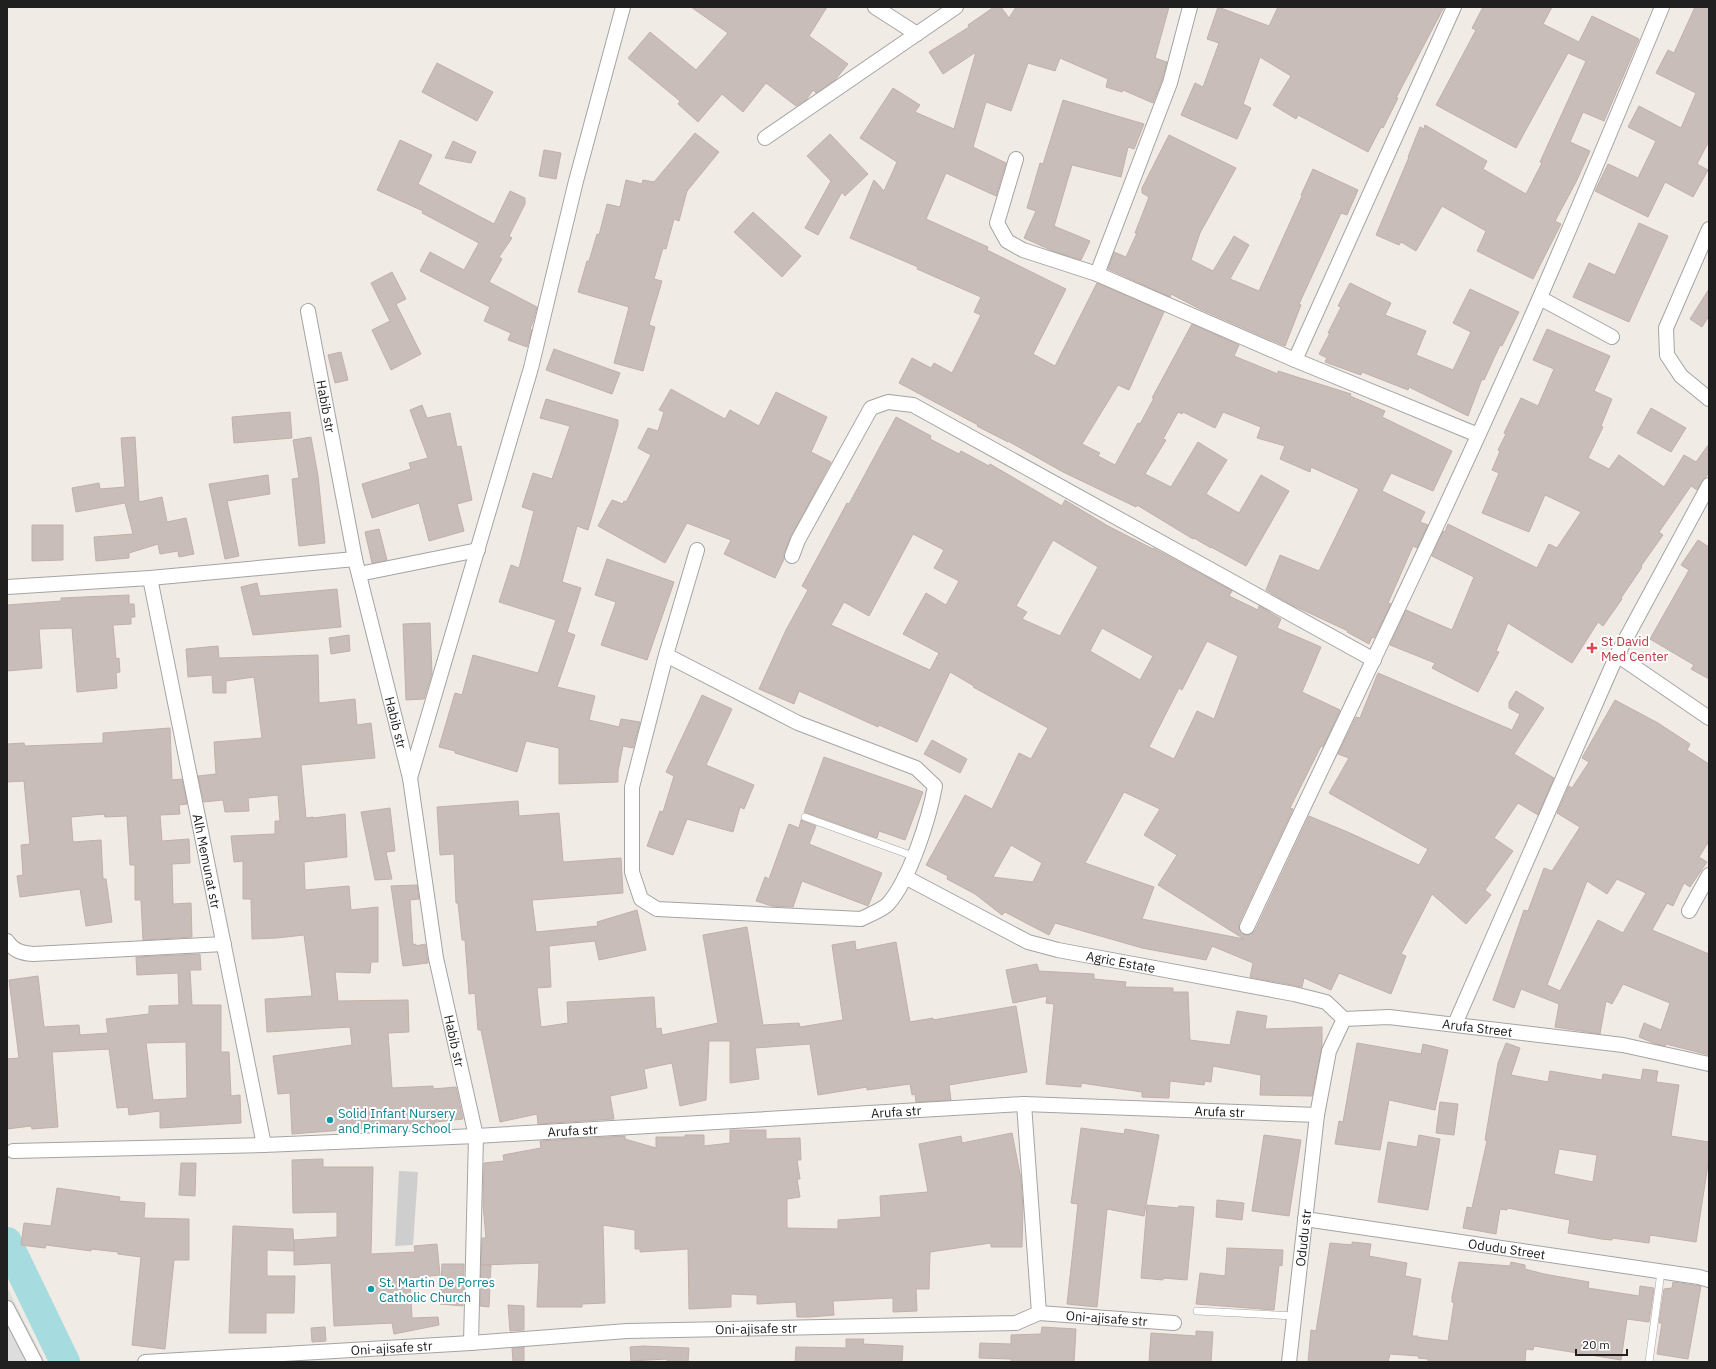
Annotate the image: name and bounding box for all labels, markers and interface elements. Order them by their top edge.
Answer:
street label: Habib str [313,379,339,434]
place label: St David Med Center [1601,633,1669,665]
marker: St David Med Center [1586,642,1598,654]
street label: Habib str [381,695,411,751]
street label: Alh Memunat str [189,812,225,910]
street label: Agric Estate [1085,947,1157,976]
street label: Habib str [440,1013,469,1069]
street label: Arufa Street [1441,1015,1513,1040]
street label: Arufa str [870,1102,922,1121]
street label: Arufa str [1194,1102,1245,1121]
place label: Solid Infant Nursery and Primary School [338,1105,456,1137]
marker: Solid Infant Nursery and Primary School [325,1115,335,1125]
street label: Arufa str [547,1120,598,1140]
street label: Odudu str [1291,1208,1315,1267]
street label: Odudu Street [1467,1235,1547,1263]
place label: St. Martin De Porres Catholic Church [379,1274,495,1306]
marker: St. Martin De Porres Catholic Church [366,1284,376,1294]
street label: Oni-ajisafe str [1065,1307,1148,1330]
street label: Oni-ajisafe str [715,1319,797,1338]
scale bar [1576,1331,1627,1357]
street label: Oni-ajisafe str [350,1337,433,1358]
text: 20 m [1582,1337,1610,1352]

